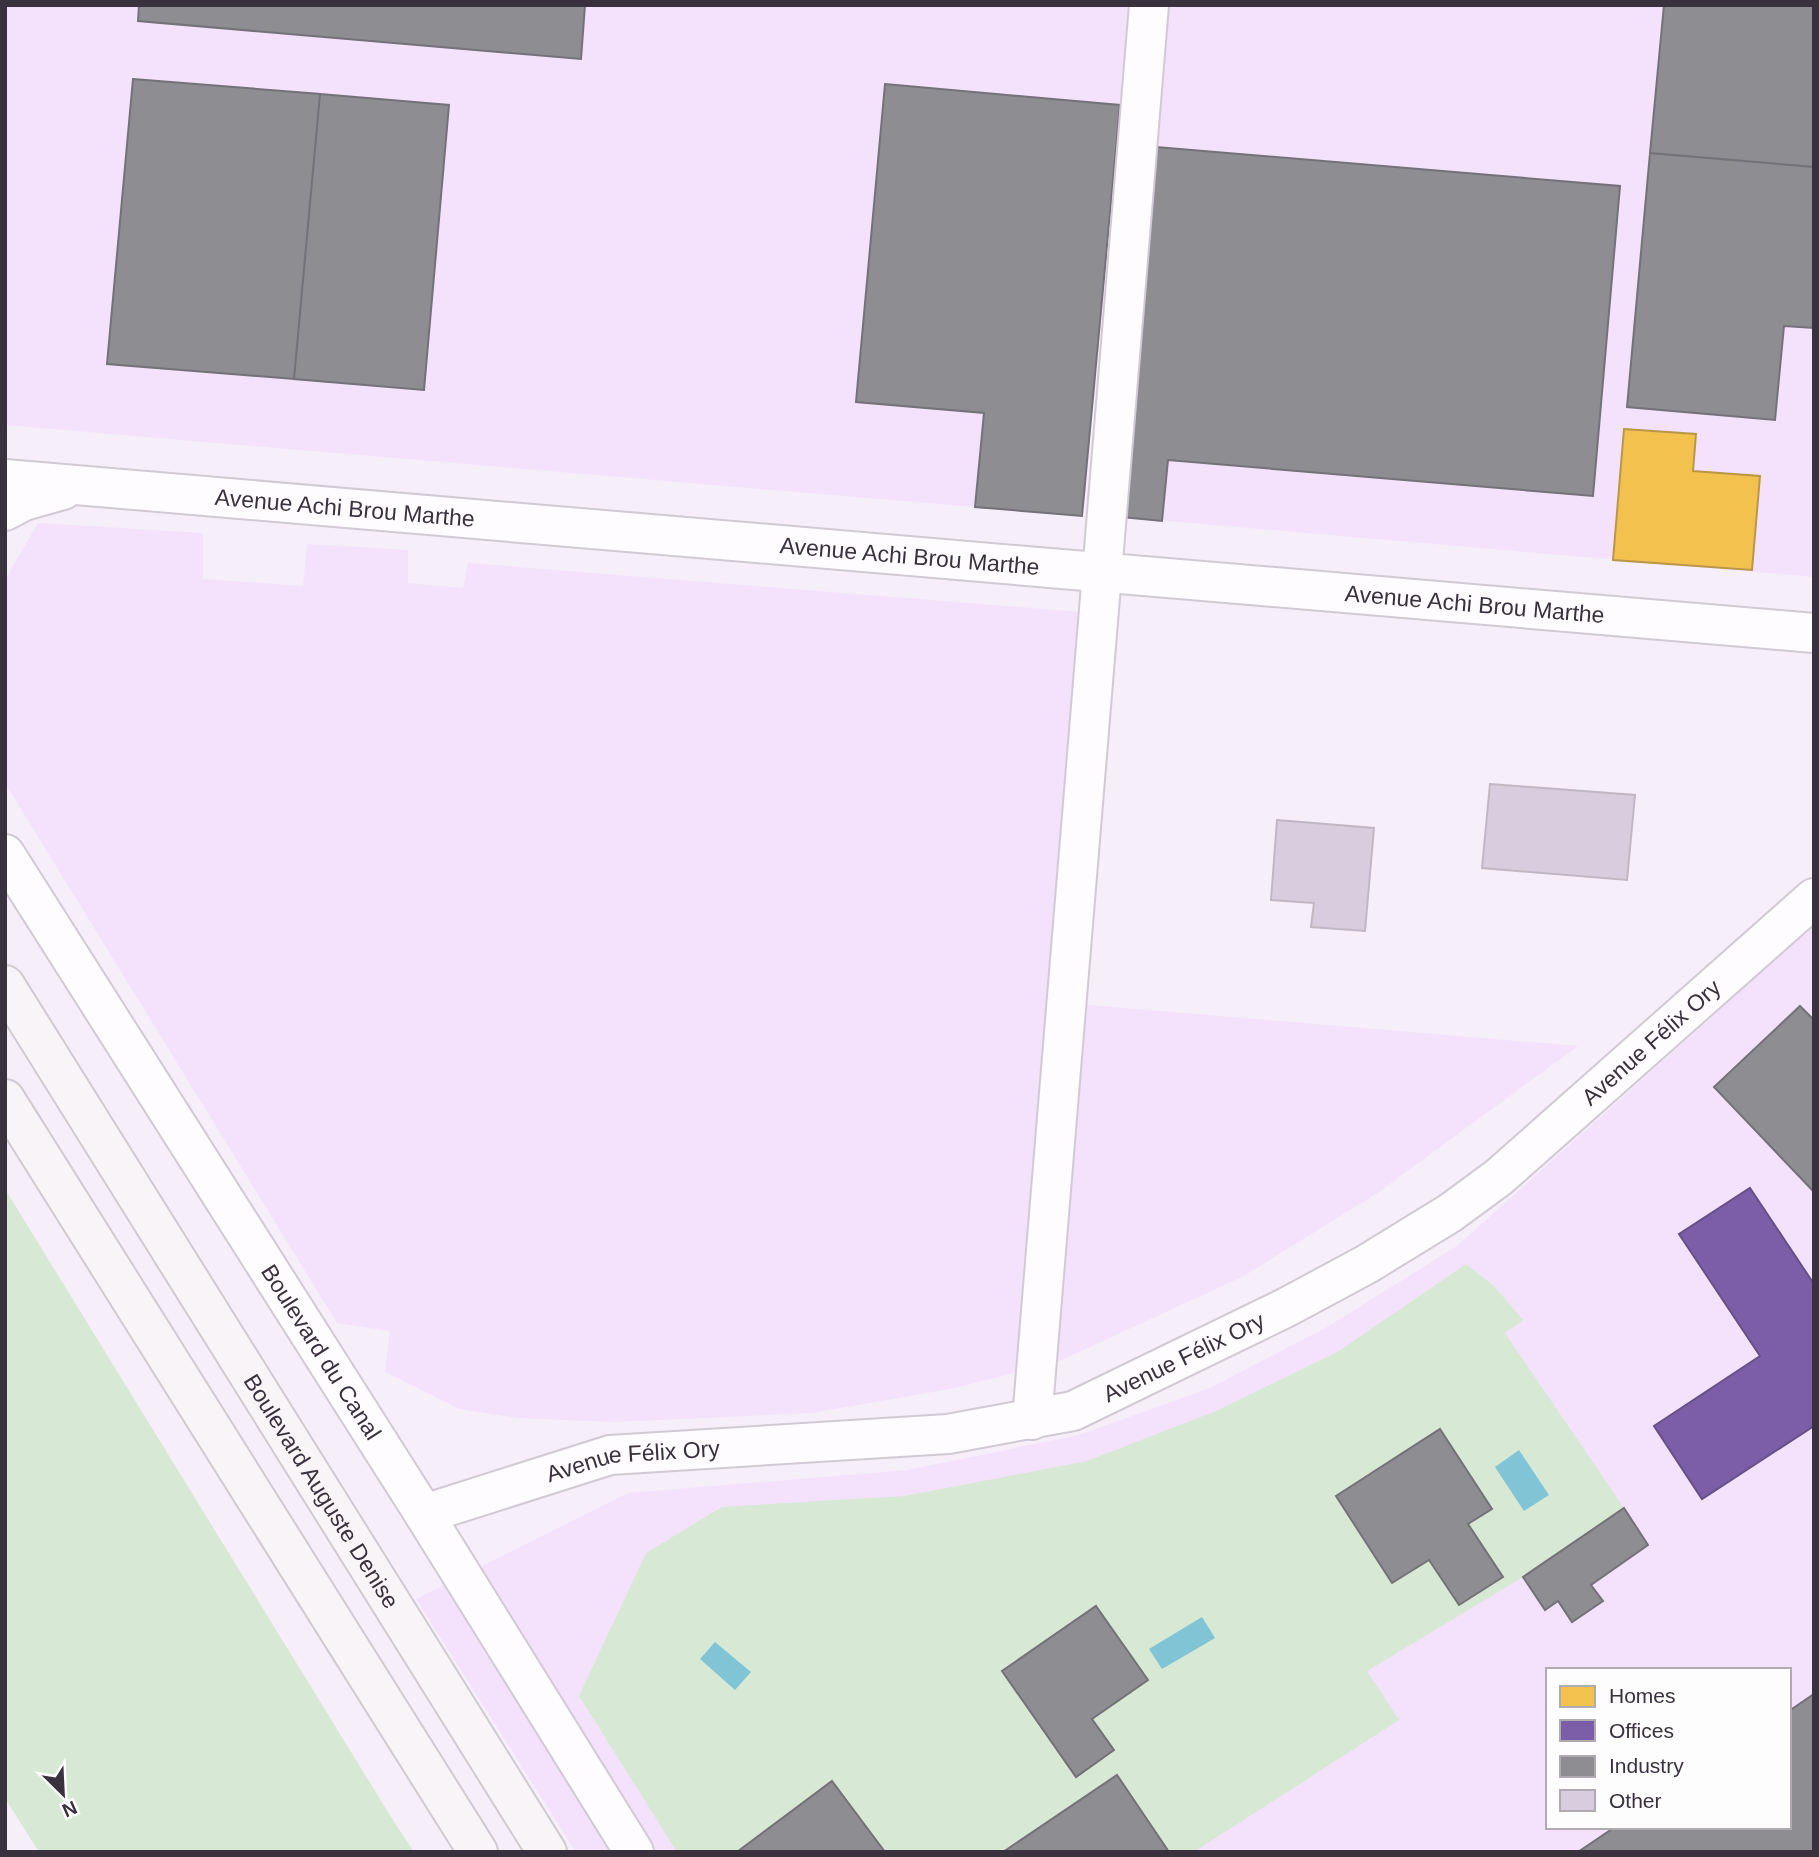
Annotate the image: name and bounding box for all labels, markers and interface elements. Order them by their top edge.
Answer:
street label: Avenue Achi Brou Marthe [214,484,476,532]
street label: Avenue Achi Brou Marthe [779,532,1041,580]
street label: Avenue Achi Brou Marthe [1344,580,1606,628]
street label: Avenue Félix Ory [1577,974,1726,1110]
street label: Boulevard du Canal [256,1260,386,1444]
street label: Avenue Félix Ory [1099,1307,1269,1407]
street label: Boulevard Auguste Denise [239,1369,404,1613]
street label: Avenue Félix Ory [543,1435,721,1487]
legend [1546,1668,1791,1829]
text: Homes [1609,1684,1676,1707]
text: Offices [1609,1719,1674,1742]
text: Industry [1609,1754,1684,1777]
north arrow [28,1759,98,1829]
text: Other [1609,1789,1662,1812]
text: N [59,1797,80,1821]

